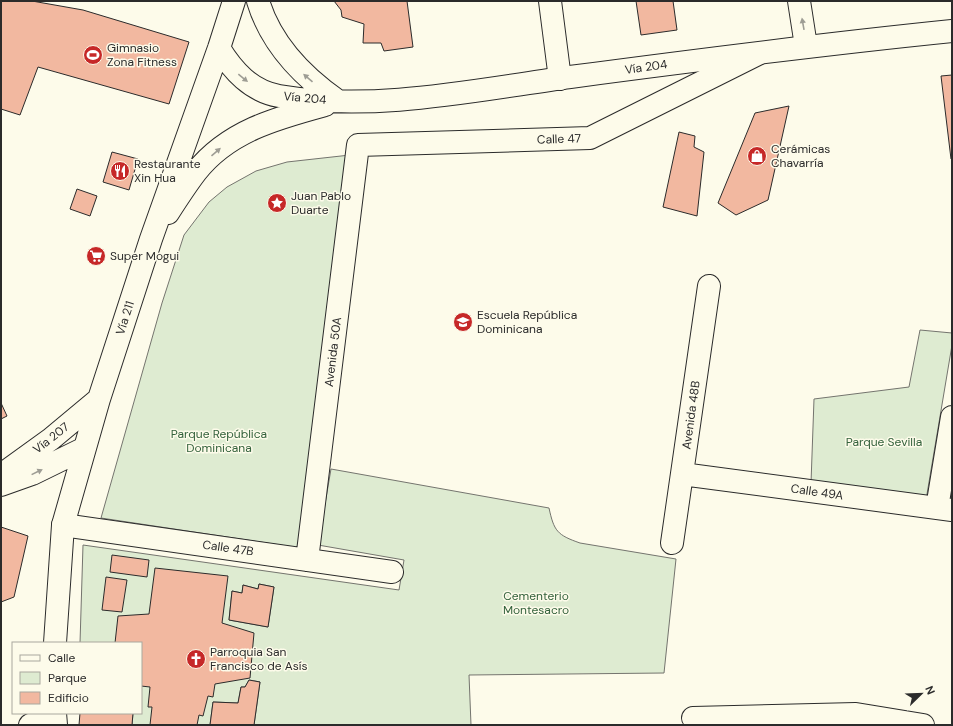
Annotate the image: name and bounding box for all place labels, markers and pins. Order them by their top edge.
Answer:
place label: Gimnasio Zona Fitness [107,40,177,70]
sports icon: Gimnasio Zona Fitness [82,44,104,66]
place label: Cerámicas Chavarría [771,141,830,171]
shop icon: Cerámicas Chavarría [746,145,768,167]
place label: Restaurante Xin Hua [134,156,201,186]
restaurant icon: Restaurante Xin Hua [109,160,131,182]
place label: Juan Pablo Duarte [291,188,351,218]
place icon: Juan Pablo Duarte [266,192,288,214]
supermarket icon: Super Mogui [85,245,107,267]
place label: Super Mogui [110,248,179,264]
place label: Escuela República Dominicana [477,307,577,337]
school or university icon: Escuela República Dominicana [452,311,474,333]
place label: Parroquia San Francisco de Asís [210,644,307,674]
church icon: Parroquia San Francisco de Asís [185,648,207,670]

